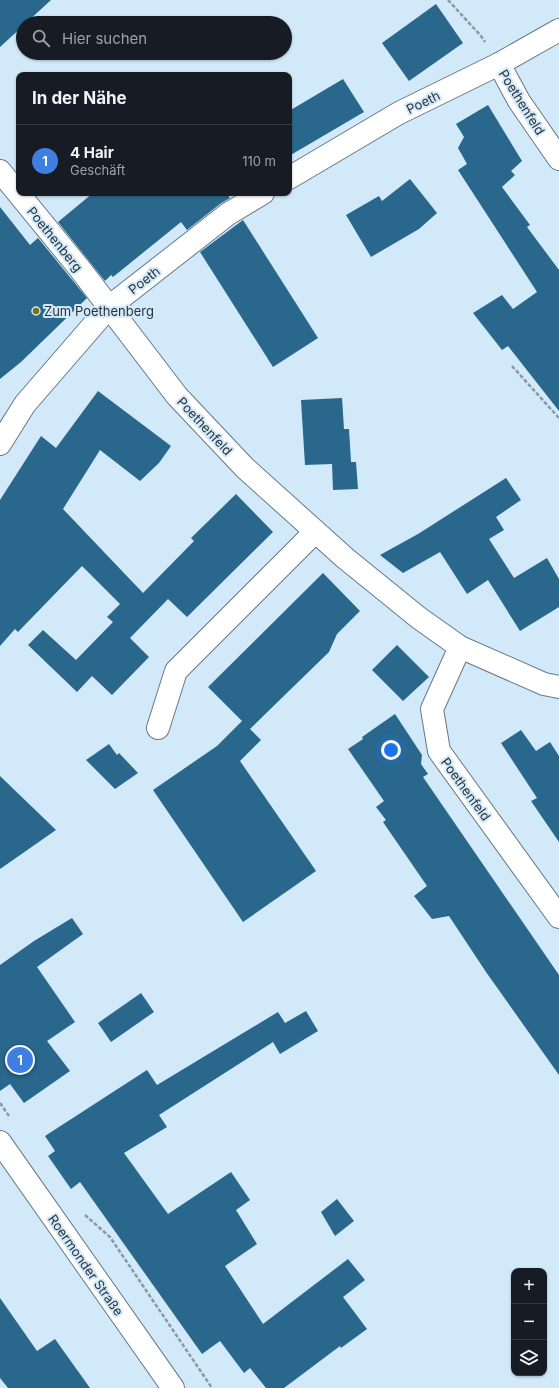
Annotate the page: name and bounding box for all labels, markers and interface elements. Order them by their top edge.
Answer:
search box [16,16,292,60]
icon: search [30,27,52,49]
text: Hier suchen [62,29,147,48]
street label: Poethenfeld [496,66,548,138]
street label: Poeth [404,87,442,117]
text: In der Nähe [32,88,127,108]
text: 4 Hair [70,143,114,162]
text: 1 [42,153,48,169]
text: 110 m [242,153,276,169]
text: Geschäft [70,162,125,178]
street label: Poethenberg [24,203,86,275]
street label: Poeth [125,263,163,297]
place label: Zum Poethenberg [44,303,154,319]
marker: Zum Poethenberg [31,306,41,316]
street label: Poethenfeld [174,394,236,458]
your location [381,740,401,760]
street label: Poethenfeld [438,754,494,824]
pin: 1 [7,1045,33,1075]
street label: Roermonder Straße [45,1211,127,1319]
map controls [511,1268,547,1376]
button: + [511,1268,547,1304]
button: − [511,1304,547,1340]
button: layers [511,1340,547,1376]

